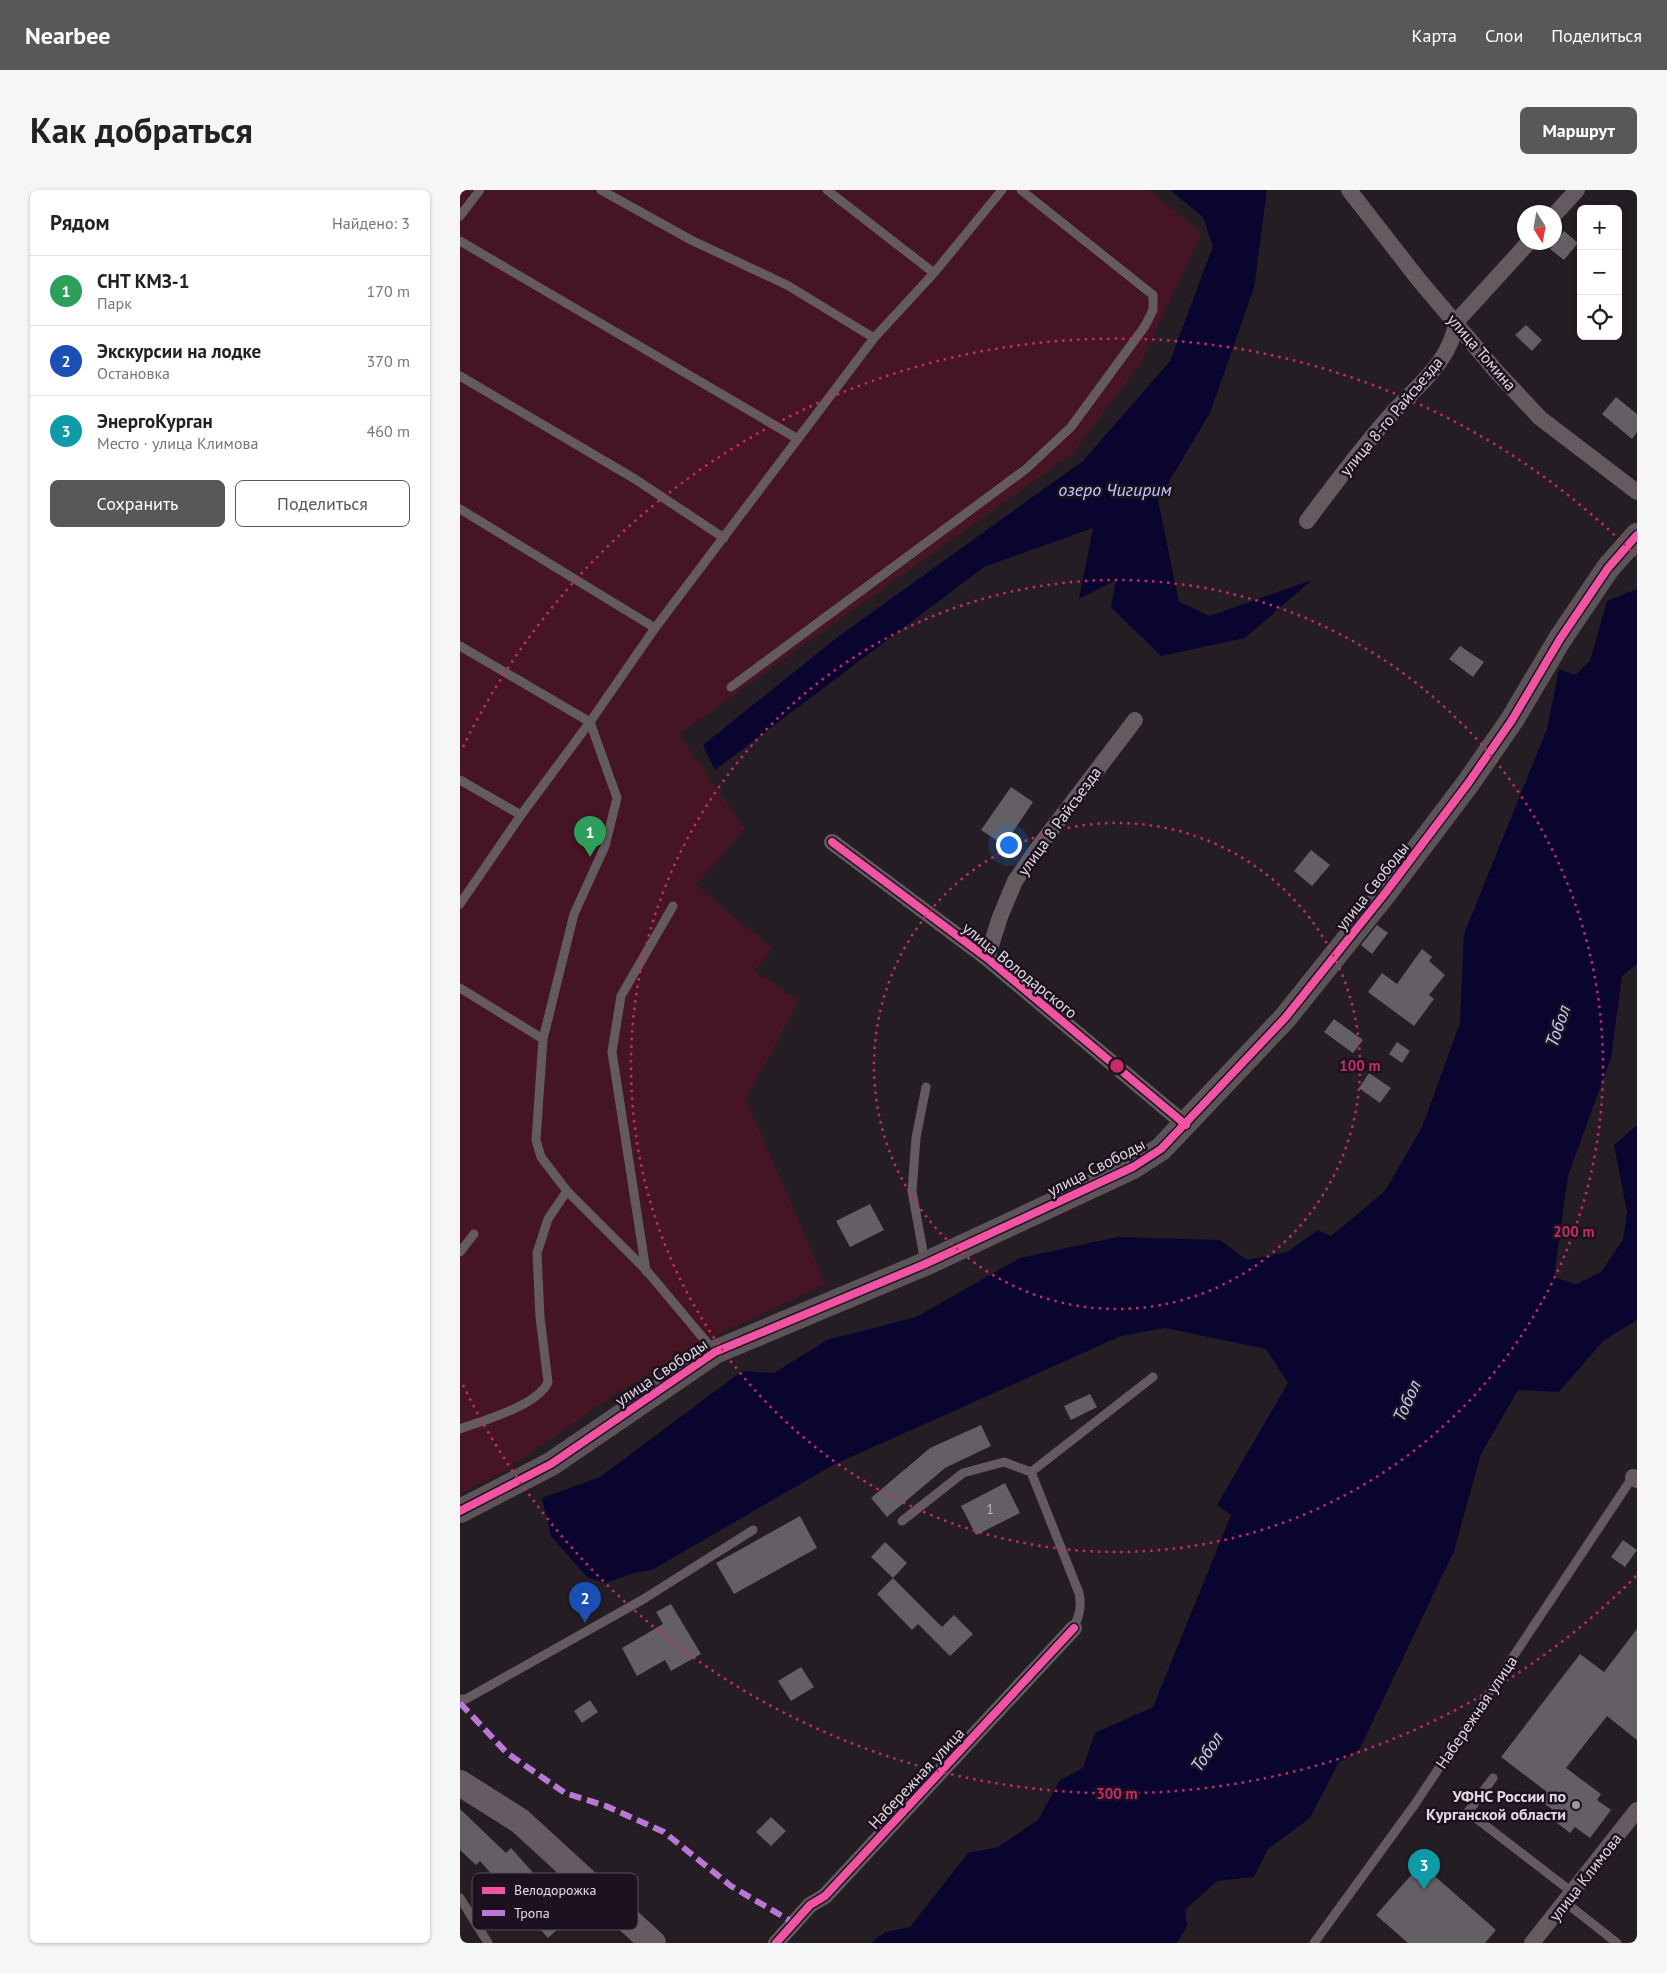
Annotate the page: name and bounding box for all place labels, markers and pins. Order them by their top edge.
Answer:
pin: 1 [574,816,606,857]
centre of rings [1108,1057,1126,1075]
pin: 2 [569,1582,601,1623]
place label: УФНС России по Курганской области [1426,1786,1566,1824]
marker: УФНС России по Курганской области [1570,1799,1582,1811]
pin: 3 [1408,1849,1440,1890]

